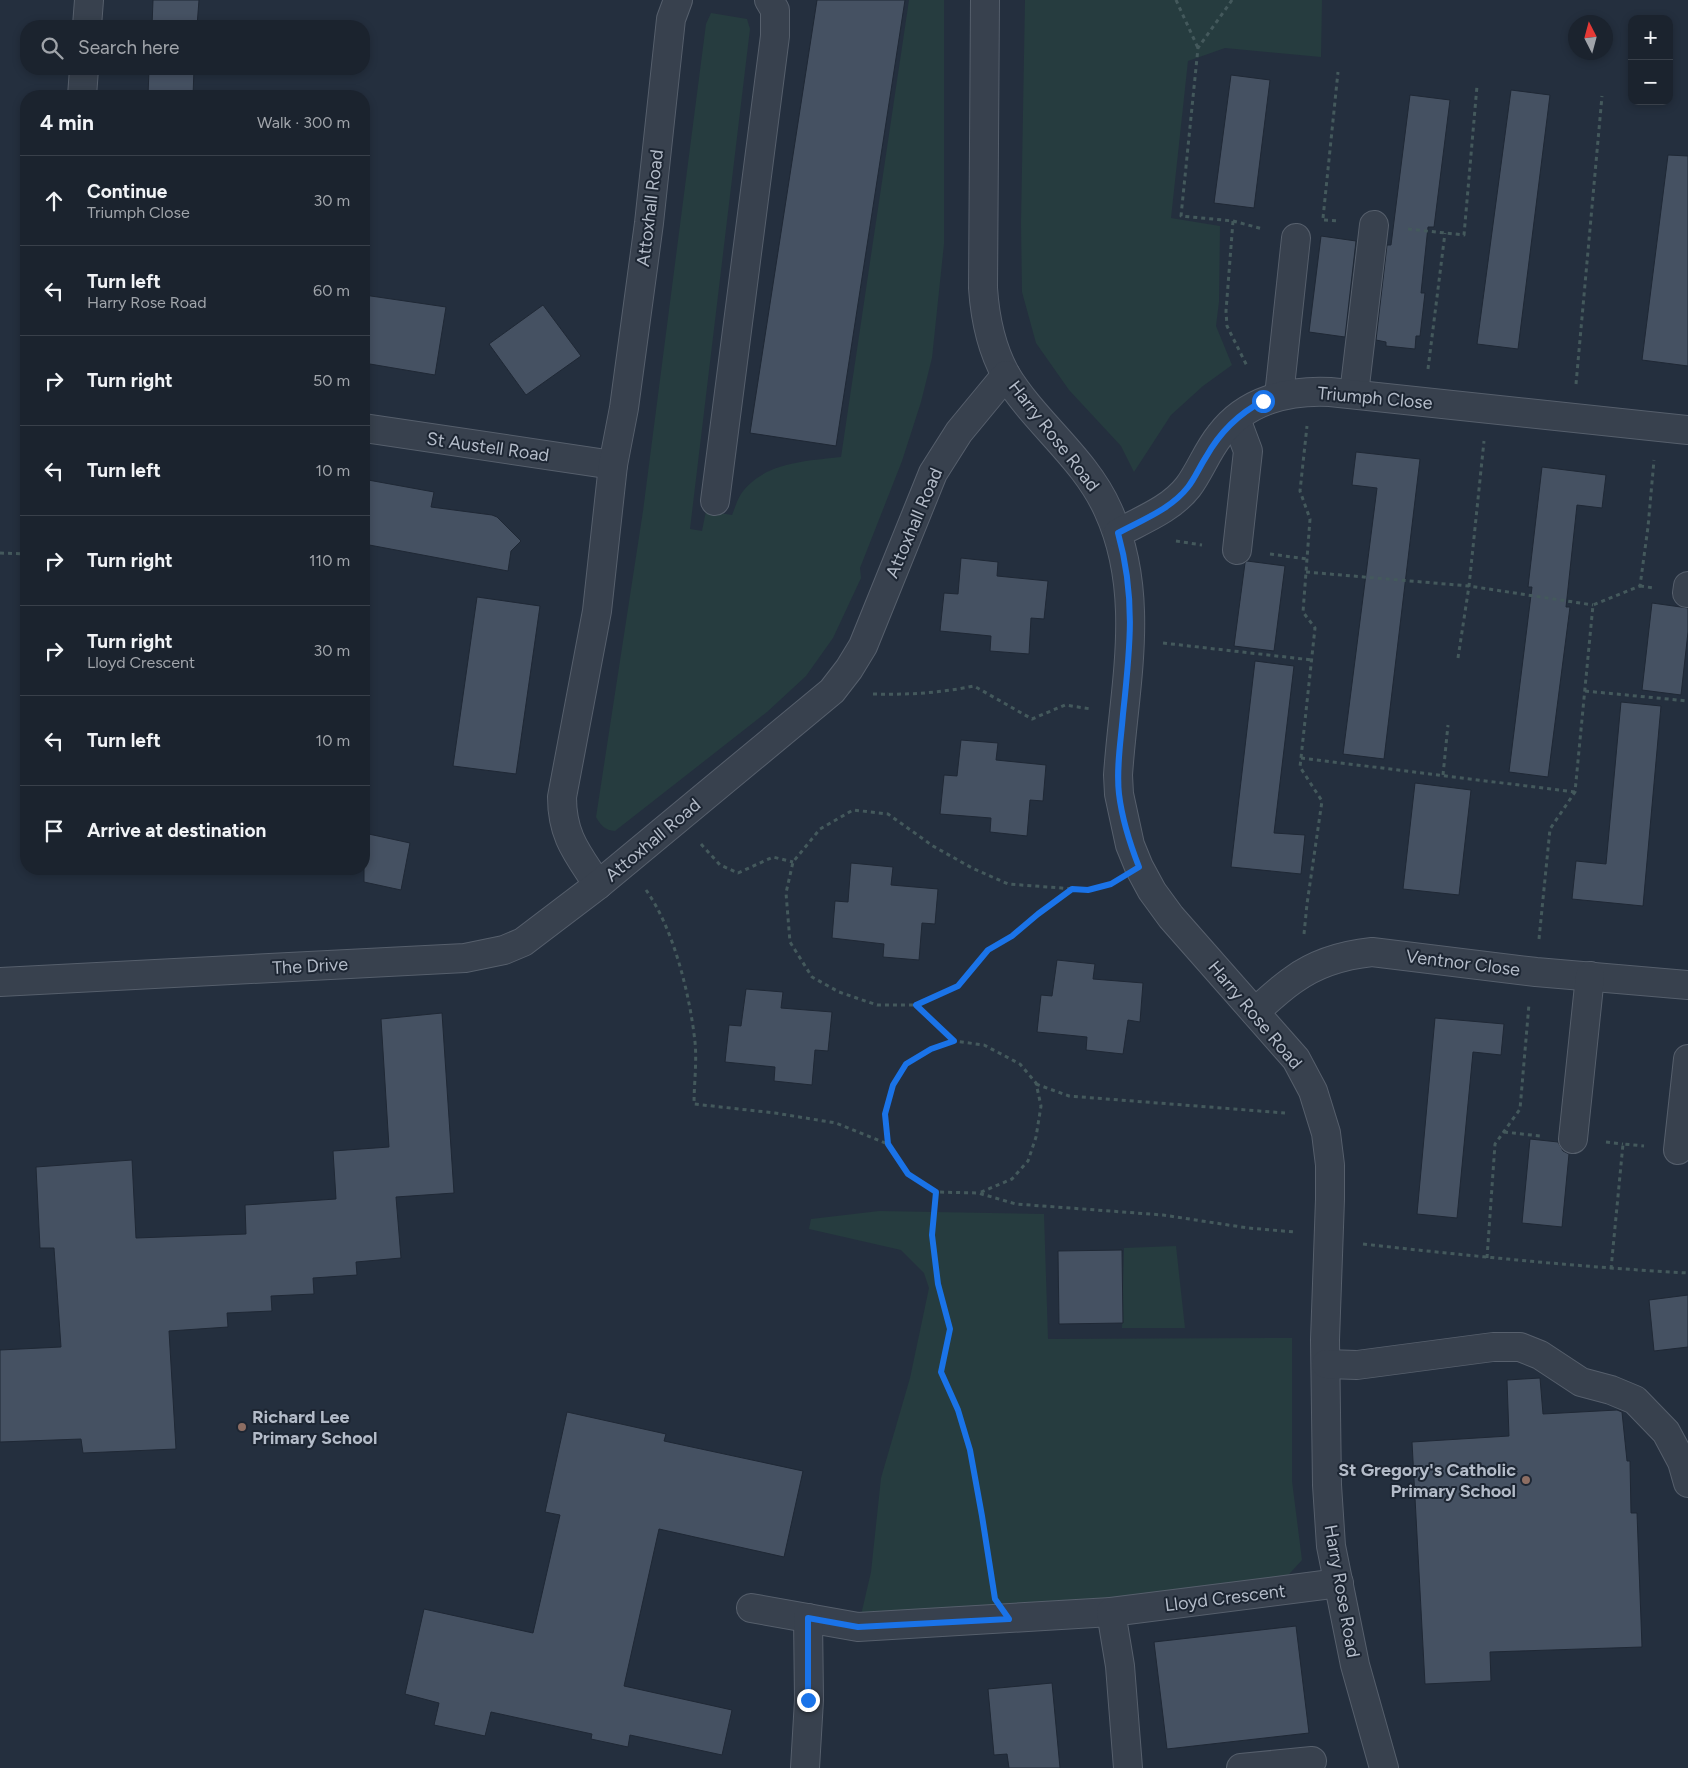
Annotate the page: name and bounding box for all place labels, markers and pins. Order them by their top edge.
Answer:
place label: Richard Lee Primary School [252,1406,377,1449]
marker: Richard Lee Primary School [236,1421,248,1433]
place label: St Gregory's Catholic Primary School [1338,1459,1516,1502]
marker: St Gregory's Catholic Primary School [1520,1474,1532,1486]

